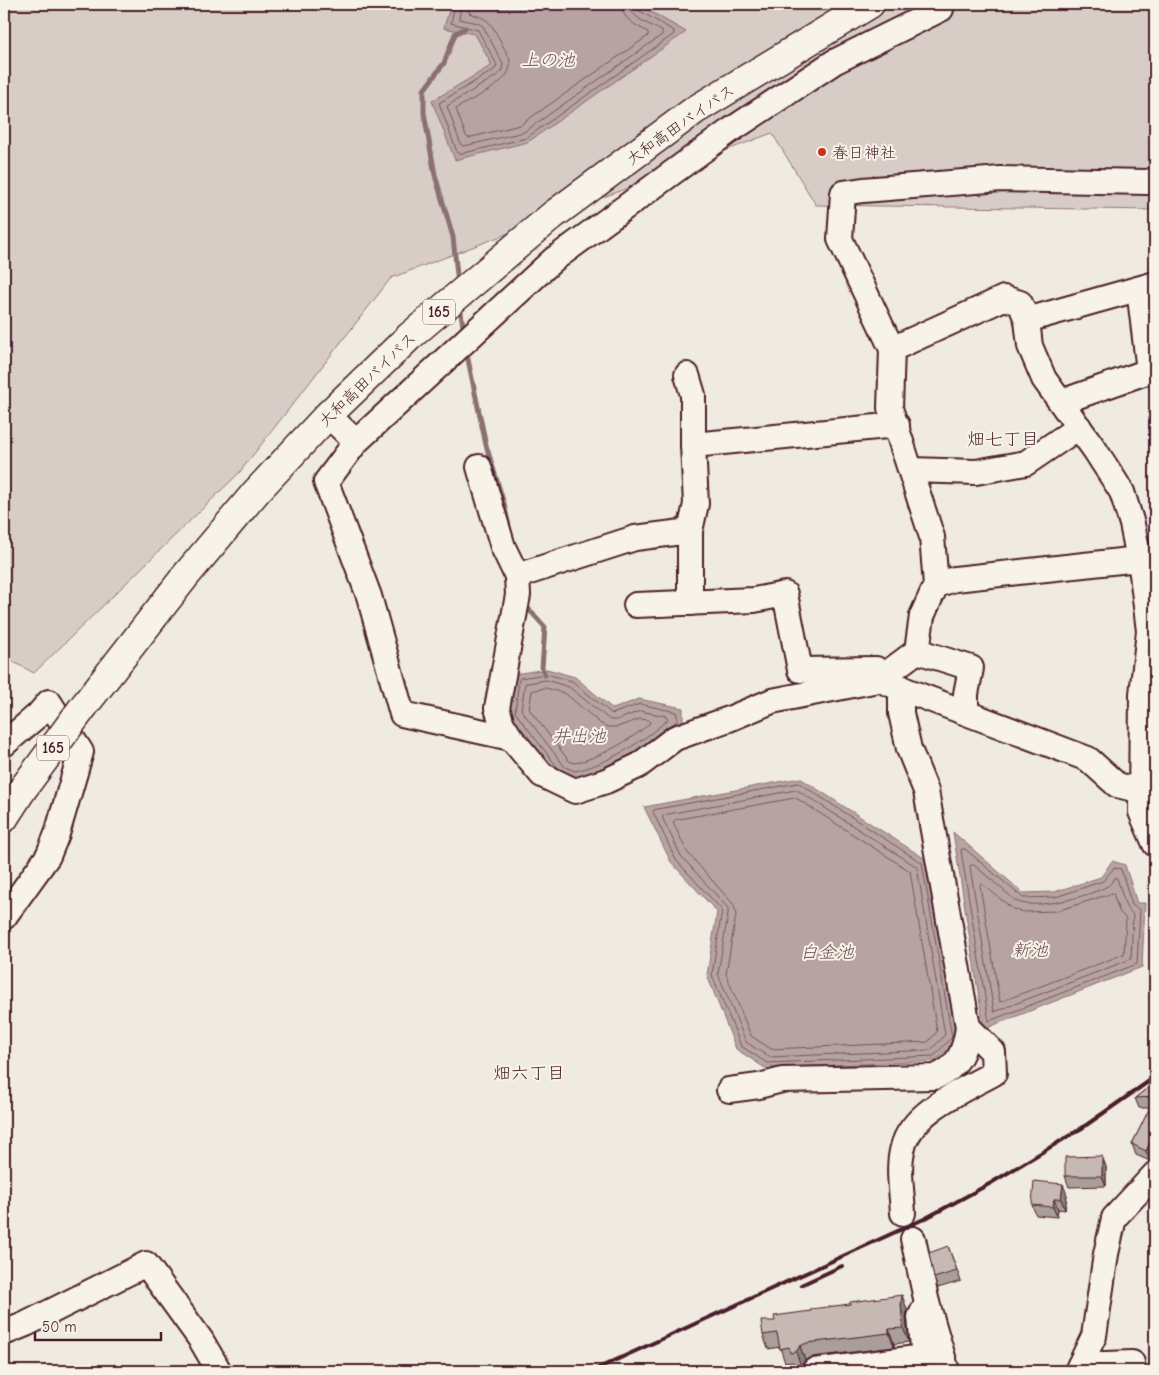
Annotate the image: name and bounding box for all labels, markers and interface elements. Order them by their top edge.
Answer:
water label: 上の池 [521,50,576,71]
street label: 大和高田バイパス [623,81,738,169]
place label: 春日神社 [832,144,896,162]
marker: 春日神社 [816,146,828,158]
road number: 165 [423,300,455,324]
street label: 大和高田バイパス [316,329,420,431]
district label: 畑七丁目 [967,429,1039,450]
water label: 井出池 [552,726,607,747]
road number: 165 [37,736,69,760]
water label: 新池 [1012,940,1049,961]
water label: 白金池 [800,942,855,963]
district label: 畑六丁目 [493,1063,565,1084]
scale bar [35,1310,161,1342]
text: 50 m [42,1318,77,1336]

